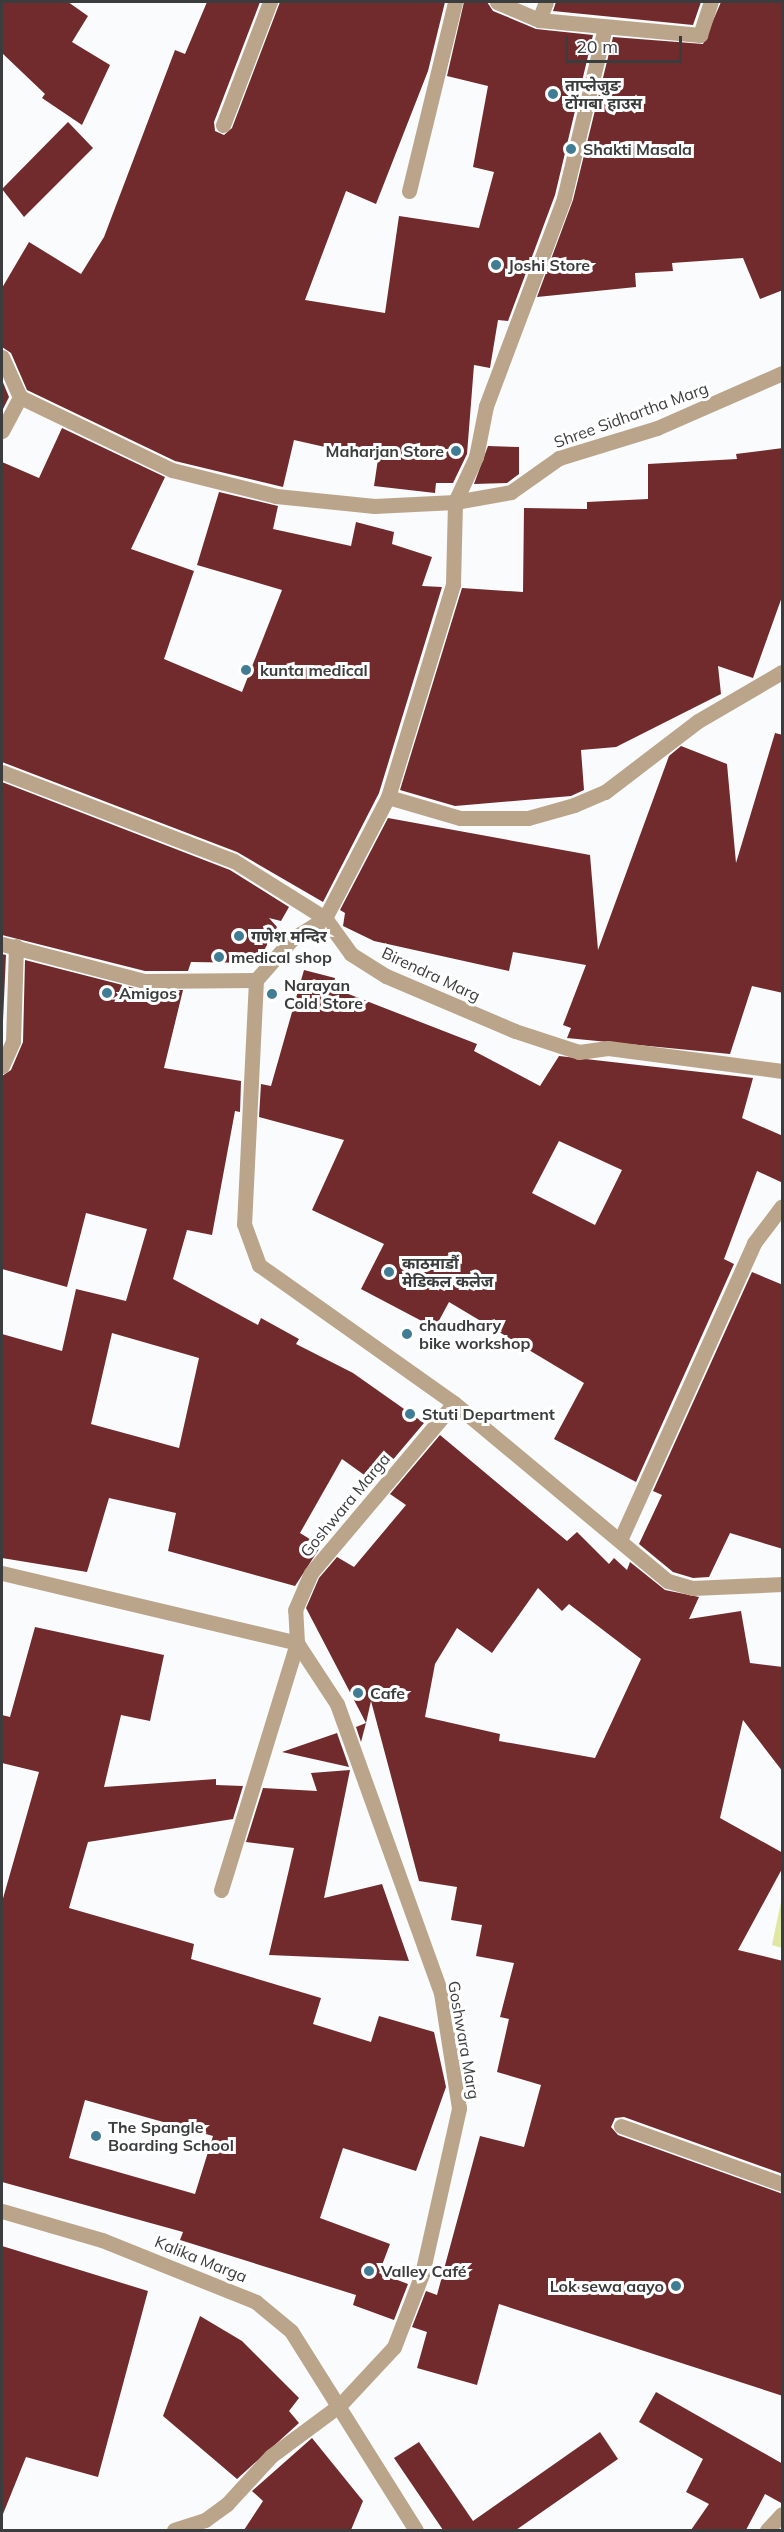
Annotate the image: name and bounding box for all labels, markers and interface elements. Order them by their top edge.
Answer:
scale bar [568,24,685,62]
text: 20 m [576,35,618,58]
place label: ताप्लेजुङ टोंगबा हाउस [565,75,642,113]
marker: ताप्लेजुङ टोंगबा हाउस [546,87,560,101]
place label: Shakti Masala [583,139,692,159]
marker: Shakti Masala [564,142,578,156]
place label: Joshi Store [508,255,590,275]
marker: Joshi Store [489,258,503,272]
street label: Shree Sidhartha Marg [551,378,711,452]
place label: Maharjan Store [326,441,444,461]
marker: Maharjan Store [449,444,463,458]
place label: kunta medical [260,660,368,680]
marker: kunta medical [237,661,255,679]
place label: गणेश मन्दिर [251,926,327,946]
marker: गणेश मन्दिर [232,929,246,943]
street label: Birendra Marg [379,943,483,1005]
place label: medical shop [231,947,332,967]
marker: medical shop [212,950,226,964]
place label: Narayan Cold Store [284,975,363,1013]
place label: Amigos [119,983,177,1003]
marker: Amigos [100,986,114,1000]
marker: Narayan Cold Store [265,987,279,1001]
place label: काठमाडौं मेडिकल कलेज [402,1253,493,1291]
marker: काठमाडौं मेडिकल कलेज [380,1263,398,1281]
place label: chaudhary bike workshop [419,1315,530,1353]
marker: chaudhary bike workshop [400,1327,414,1341]
place label: Stuti Department [422,1404,555,1424]
marker: Stuti Department [403,1407,417,1421]
street label: Goshwara Marga [296,1449,394,1561]
place label: Cafe [370,1683,405,1703]
marker: Cafe [351,1686,365,1700]
street label: Goshwara Marg [444,1979,484,2101]
place label: The Spangle Boarding School [108,2117,234,2155]
marker: The Spangle Boarding School [89,2129,103,2143]
street label: Kalika Marga [152,2232,250,2286]
place label: Valley Café [381,2261,467,2281]
marker: Valley Café [362,2264,376,2278]
place label: Lok sewa aayo [550,2276,664,2296]
marker: Lok sewa aayo [669,2279,683,2293]

